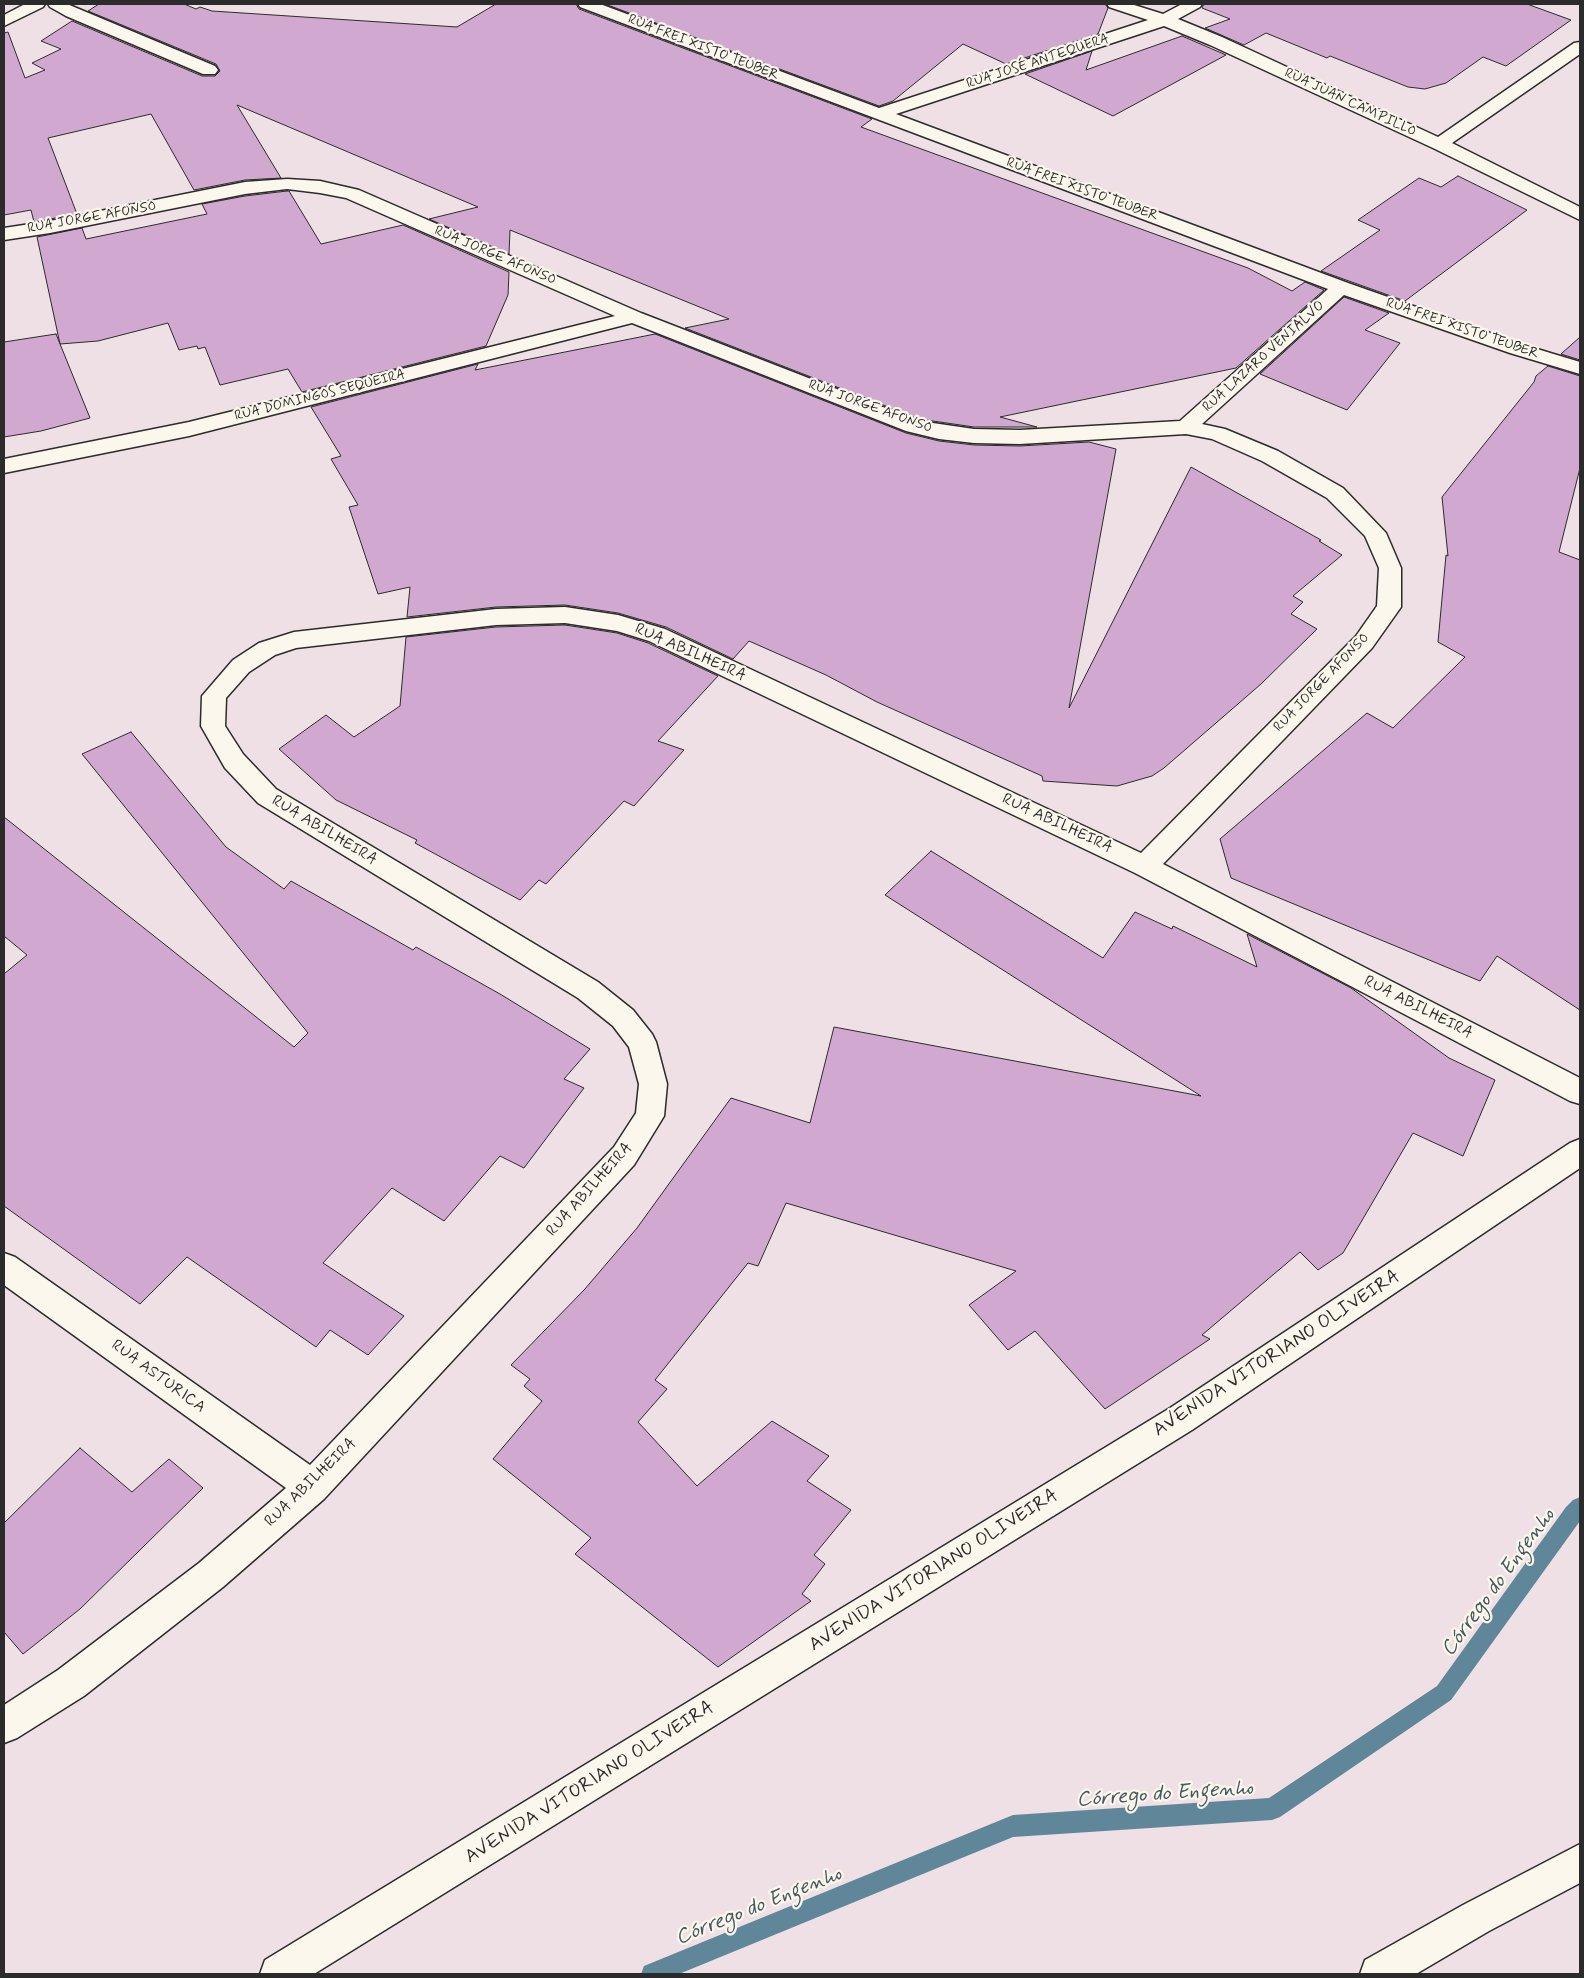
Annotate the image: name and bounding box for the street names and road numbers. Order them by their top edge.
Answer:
street label: RUA FREI XISTO TEUBER [625,11,781,85]
street label: RUA JOSÉ ANTEQUERA [965,31,1111,93]
street label: RUA JUAN CAMPILLO [1282,65,1418,141]
street label: RUA FREI XISTO TEUBER [1004,155,1160,225]
street label: RUA JORGE AFONSO [26,198,158,238]
street label: RUA JORGE AFONSO [432,223,558,289]
street label: RUA FREI XISTO TEUBER [1384,295,1540,363]
street label: RUA LAZARO VENIALVO [1200,298,1328,416]
street label: RUA DOMINGOS SEQUEIRA [233,367,407,425]
street label: RUA JORGE AFONSO [806,377,934,437]
street label: RUA ABILHEIRA [631,620,749,686]
street label: RUA JORGE AFONSO [1271,630,1373,736]
street label: RUA ABILHEIRA [999,790,1115,858]
street label: RUA ABILHEIRA [268,792,380,870]
street label: RUA ABILHEIRA [1360,972,1476,1044]
street label: RUA ABILHEIRA [543,1139,637,1241]
street label: AVENIDA VITORIANO OLIVEIRA [1149,1266,1405,1442]
street label: RUA ASTURICA [107,1336,209,1418]
street label: RUA ABILHEIRA [261,1434,361,1532]
street label: AVENIDA VITORIANO OLIVEIRA [805,1485,1063,1657]
street label: AVENIDA VITORIANO OLIVEIRA [461,1697,719,1869]

